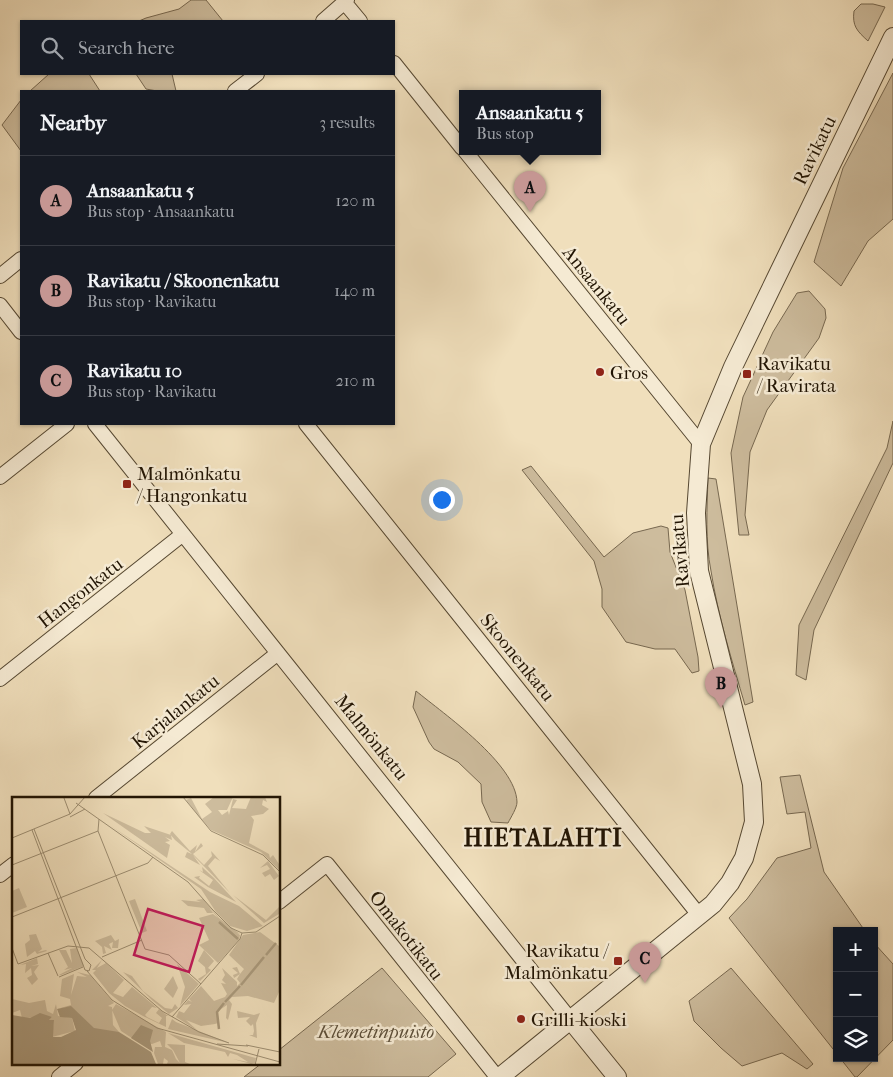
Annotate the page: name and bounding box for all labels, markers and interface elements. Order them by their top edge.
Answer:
search box [20,20,395,75]
icon: search [38,34,66,62]
text: Search here [78,37,174,59]
popup [459,90,601,155]
text: Ansaankatu 5 [476,102,584,124]
text: Nearby [40,111,106,135]
street label: Ravikatu [789,112,841,188]
text: 3 results [319,113,375,132]
text: Bus stop [476,124,534,143]
pin: A [514,171,546,212]
text: Ansaankatu 5 [87,180,194,202]
text: A [51,191,61,210]
text: 120 m [336,191,375,210]
text: Bus stop · Ansaankatu [87,202,234,221]
street label: Ansaankatu [557,241,635,330]
text: Ravikatu / Skoonenkatu [87,270,279,292]
text: B [51,281,61,300]
text: 140 m [334,281,375,300]
text: Bus stop · Ravikatu [87,292,216,311]
place label: Ravikatu / Ravirata [756,353,836,397]
text: Ravikatu 10 [87,360,182,382]
place label: Gros [610,362,648,384]
marker: Gros [594,366,606,378]
marker: Ravikatu / Ravirata [741,368,753,380]
text: C [51,371,61,390]
text: 210 m [336,371,375,390]
text: Bus stop · Ravikatu [87,382,216,401]
place label: Malmönkatu / Hangonkatu [136,463,247,507]
marker: Malmönkatu / Hangonkatu [121,478,133,490]
your location [429,487,455,513]
street label: Ravikatu [666,513,694,589]
street label: Hangonkatu [34,553,128,633]
street label: Skoonenkatu [475,610,559,706]
pin: B [705,667,737,708]
street label: Karjalankatu [128,670,224,754]
street label: Malmönkatu [330,690,413,785]
inset map [12,797,280,1064]
district label: HIETALAHTI [463,824,623,852]
street label: Omakotikatu [365,887,448,985]
map controls [833,927,878,1062]
button: + [833,927,878,972]
place label: Ravikatu / Malmönkatu [504,940,609,984]
pin: C [629,942,661,983]
marker: Ravikatu / Malmönkatu [612,955,624,967]
button: − [833,972,878,1017]
place label: Grilli-kioski [531,1009,627,1031]
marker: Grilli-kioski [515,1013,527,1025]
button: layers [833,1017,878,1062]
park label: Klemetinpuisto [316,1021,434,1043]

